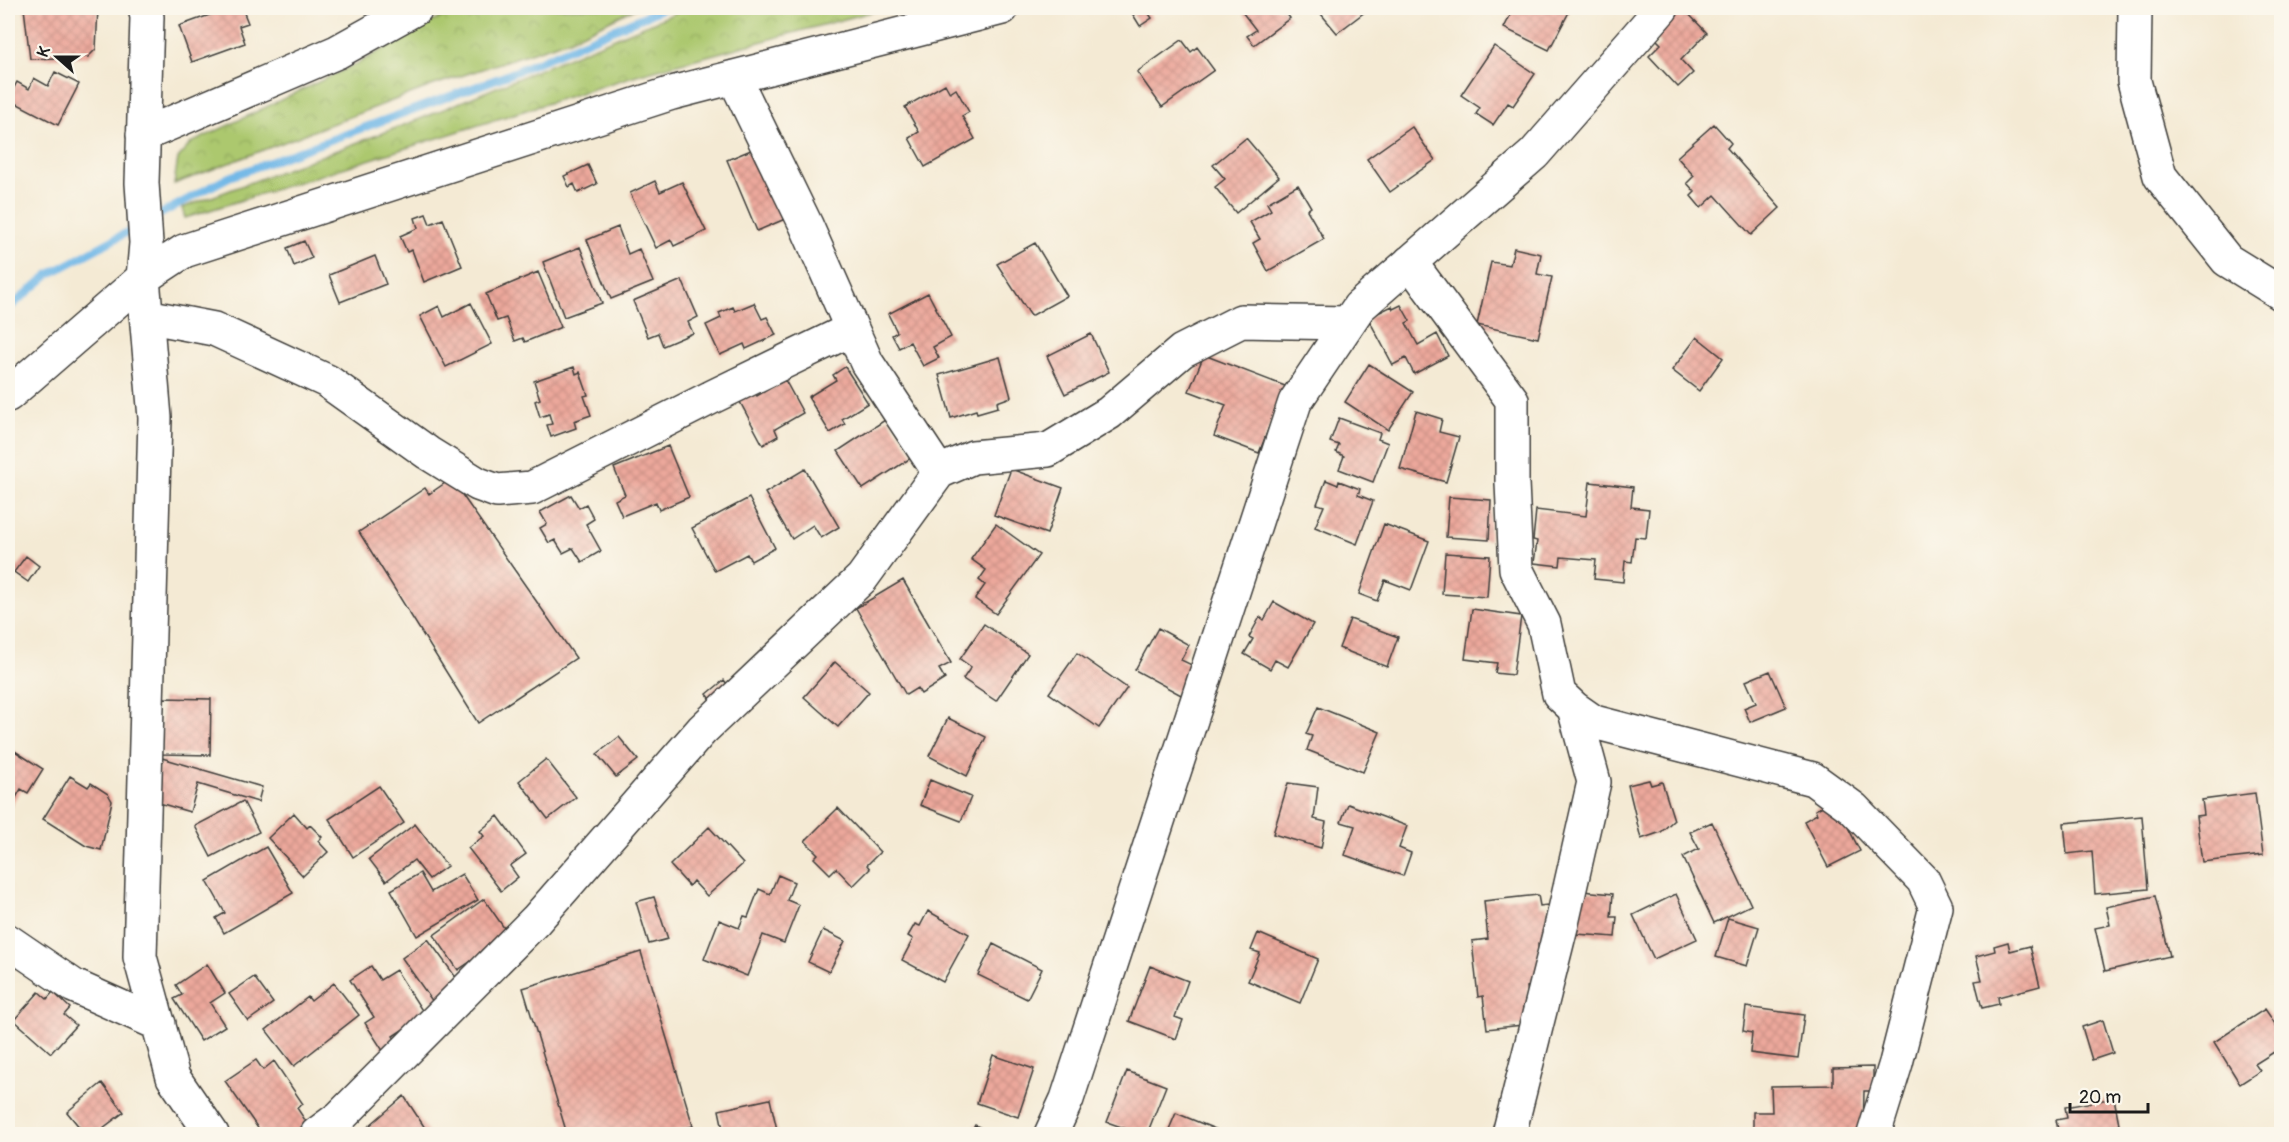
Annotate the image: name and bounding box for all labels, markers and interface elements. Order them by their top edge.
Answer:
north arrow [27,27,87,87]
text: K [33,44,55,60]
scale bar [2070,1076,2148,1114]
text: 20 m [2079,1086,2121,1109]

